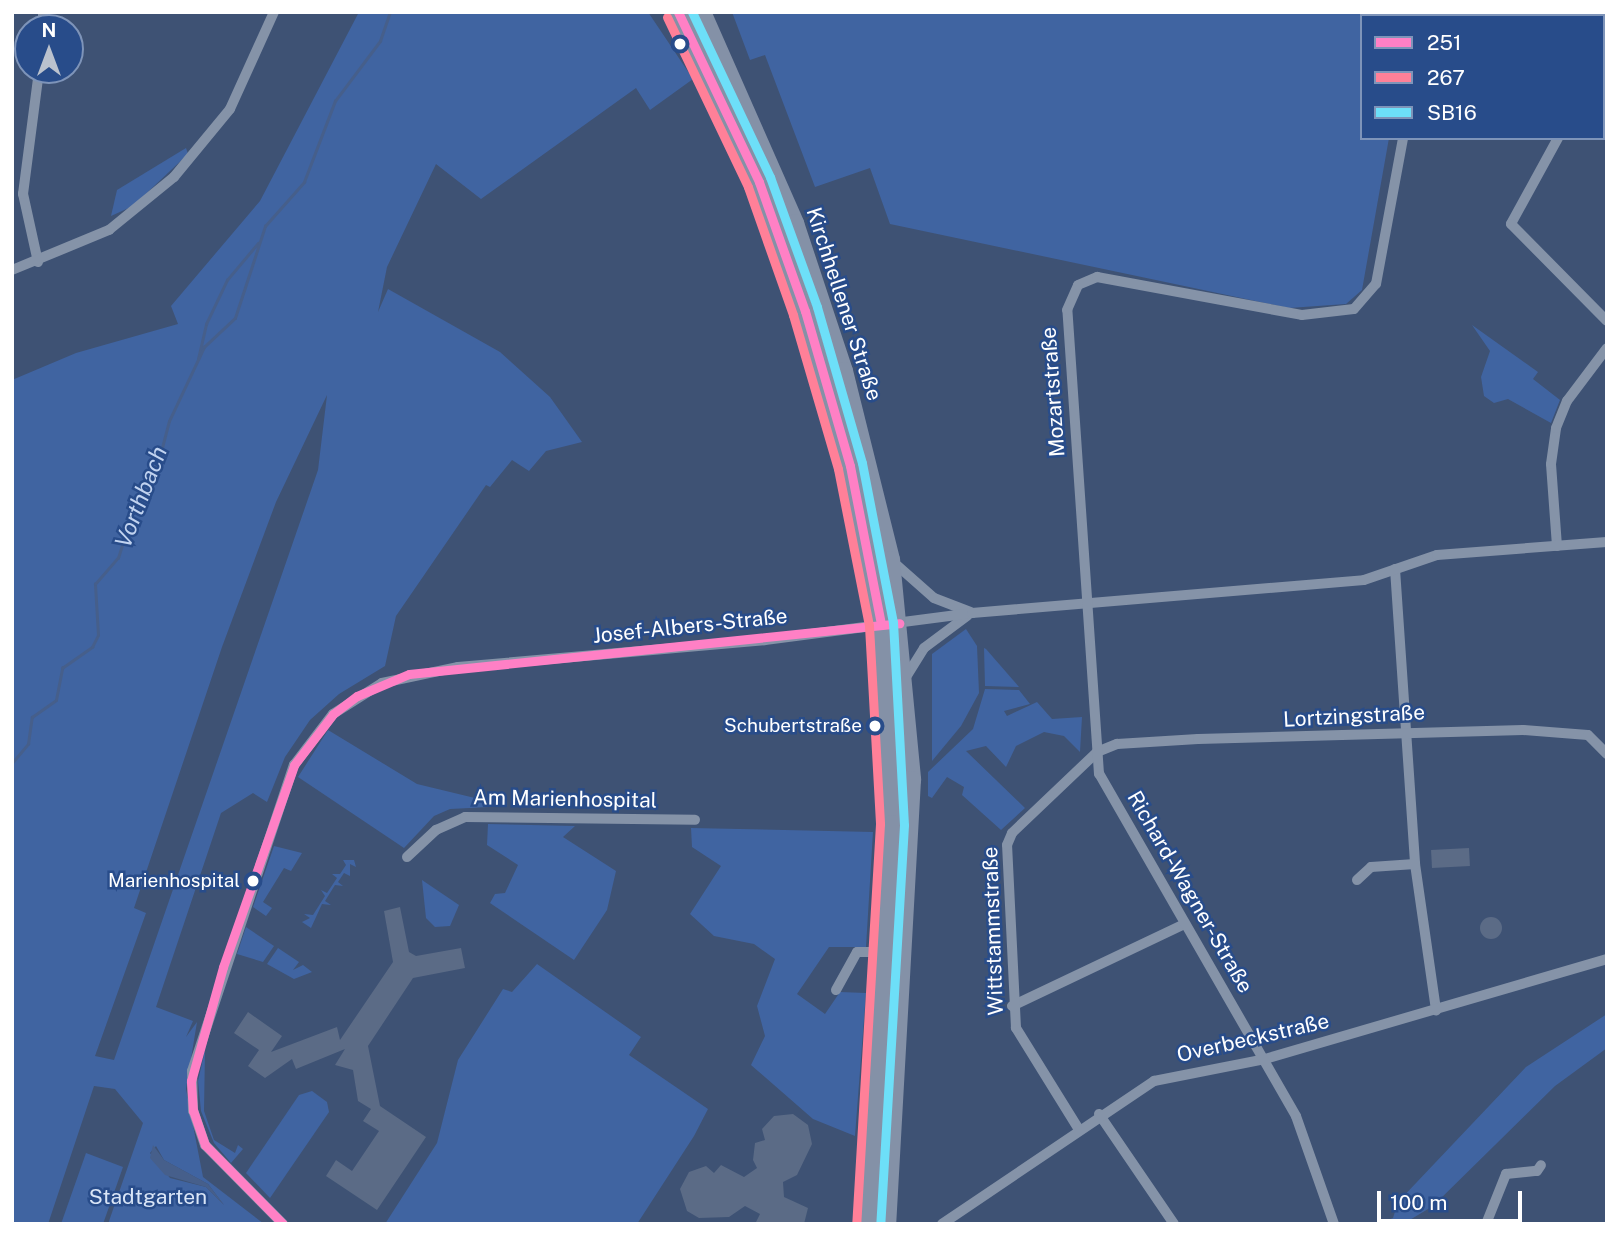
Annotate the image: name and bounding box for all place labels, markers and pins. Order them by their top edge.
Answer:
unlabelled marker [673,37,687,51]
place label: Schubertstraße [724,715,862,737]
marker: Schubertstraße [868,719,882,733]
place label: Marienhospital [108,870,240,892]
marker: Marienhospital [246,874,260,888]

